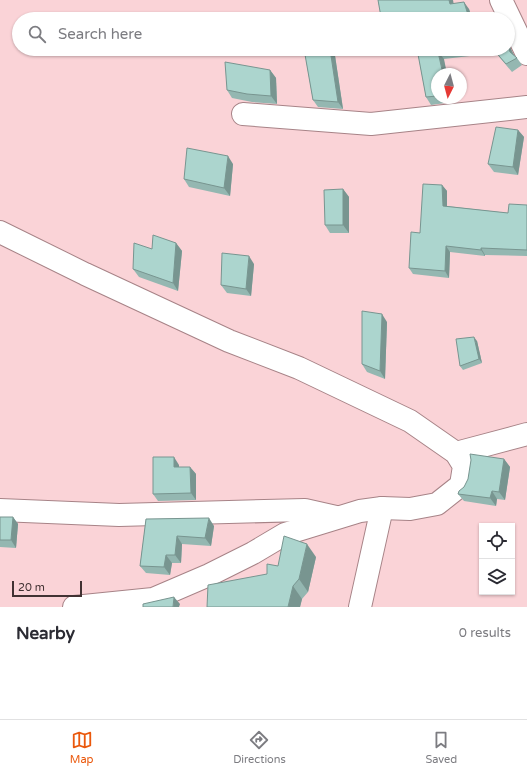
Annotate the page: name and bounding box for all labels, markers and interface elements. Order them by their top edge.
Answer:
search box [12,12,515,56]
icon: search [26,23,48,45]
text: Search here [58,25,142,43]
north arrow [431,68,467,104]
map controls [479,523,515,595]
button: locate [479,523,515,559]
button: layers [479,559,515,595]
scale bar [12,579,82,598]
text: 20 m [18,581,45,594]
text: Nearby [16,623,75,644]
text: 0 results [459,625,511,641]
tab: Map [70,729,94,766]
tab: Directions [233,729,286,766]
tab: Saved [425,729,457,766]

